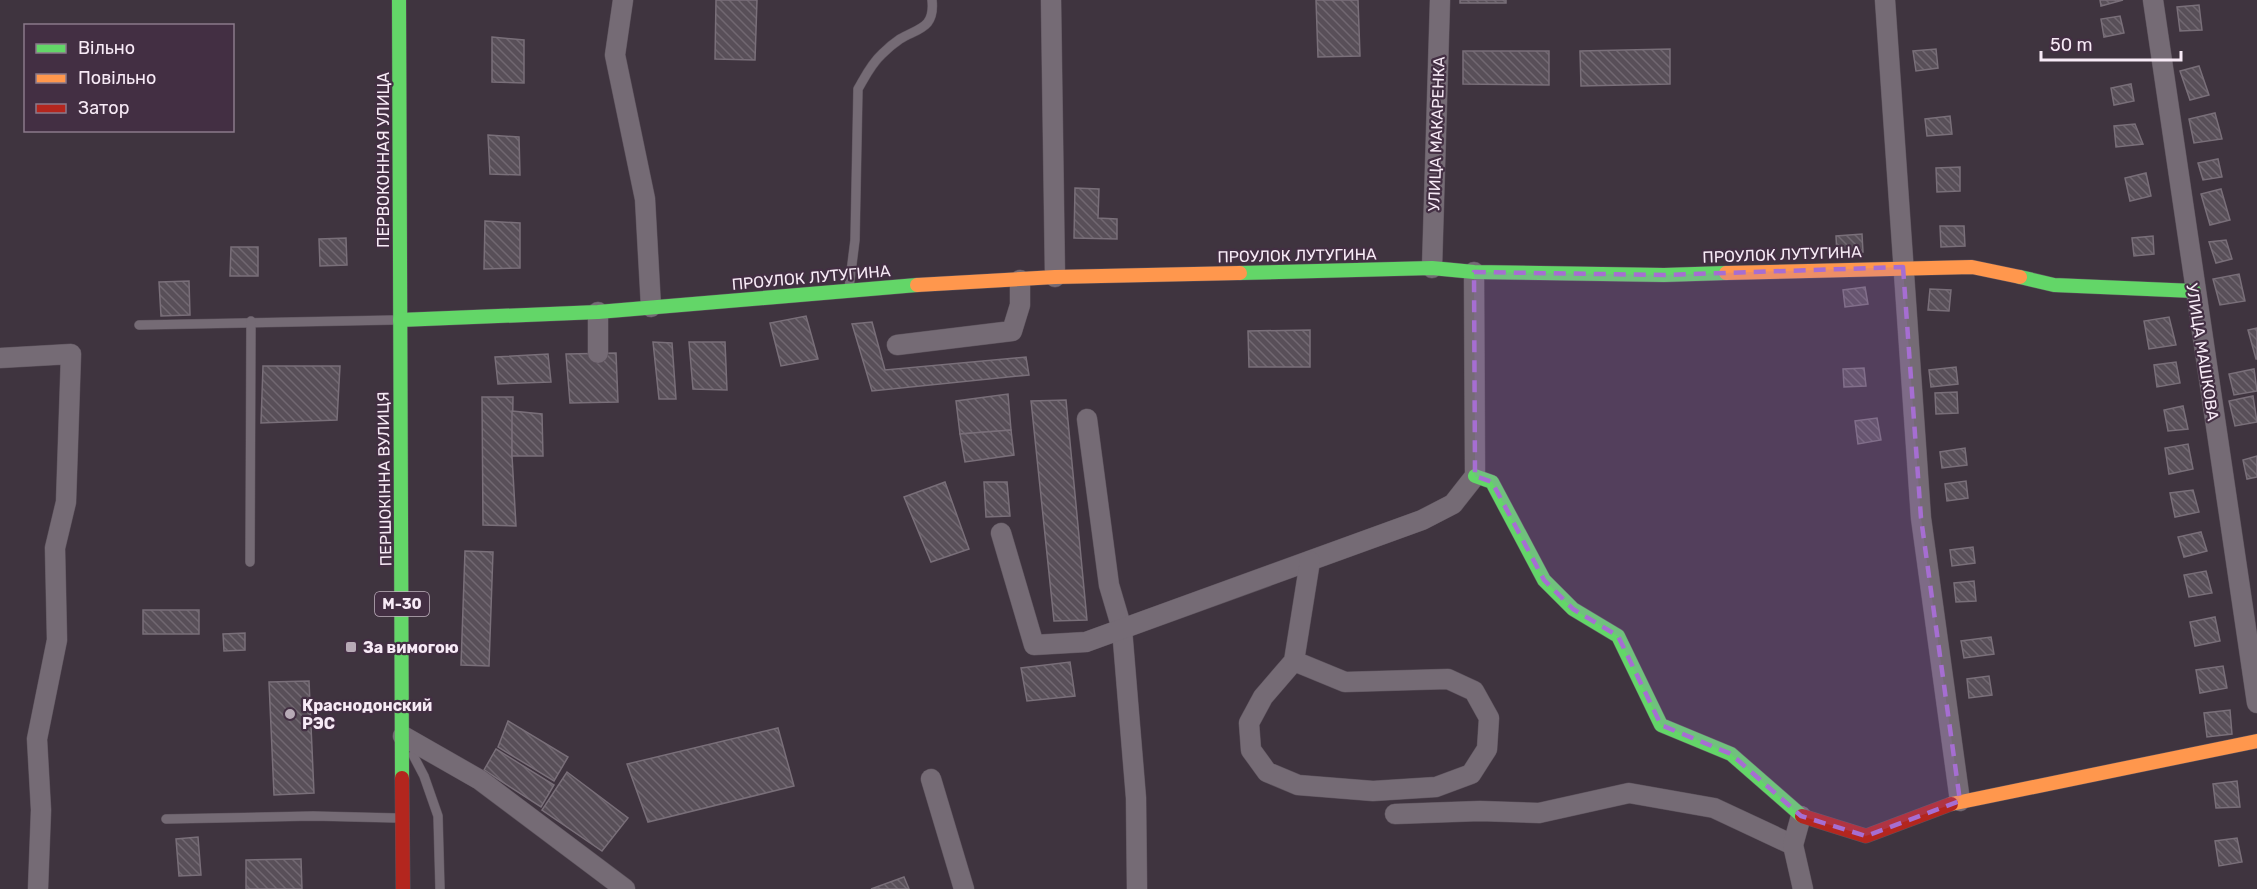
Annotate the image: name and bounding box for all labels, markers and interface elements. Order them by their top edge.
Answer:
legend [24,24,234,132]
scale bar [2041,24,2180,62]
text: 50 m [2050,34,2093,56]
text: Вільно [78,37,135,59]
street label: УЛИЦА МАКАРЕНКА [1424,56,1449,212]
text: Повільно [78,67,156,89]
street label: ПЕРВОКОННАЯ УЛИЦА [374,72,393,248]
text: Затор [78,97,129,119]
street label: ПРОУЛОК ЛУТУГИНА [1702,242,1862,267]
street label: ПРОУЛОК ЛУТУГИНА [1217,245,1377,266]
street label: ПРОУЛОК ЛУТУГИНА [731,261,892,294]
street label: УЛИЦА МАШКОВА [2182,282,2223,423]
street label: ПЕРШОКІННА ВУЛИЦЯ [373,391,396,567]
road number: М-30 [375,592,429,616]
place label: За вимогою [363,638,459,657]
marker: За вимогою [344,640,358,654]
place label: Краснодонский РЭС [302,696,432,733]
marker: Краснодонский РЭС [283,707,297,721]

